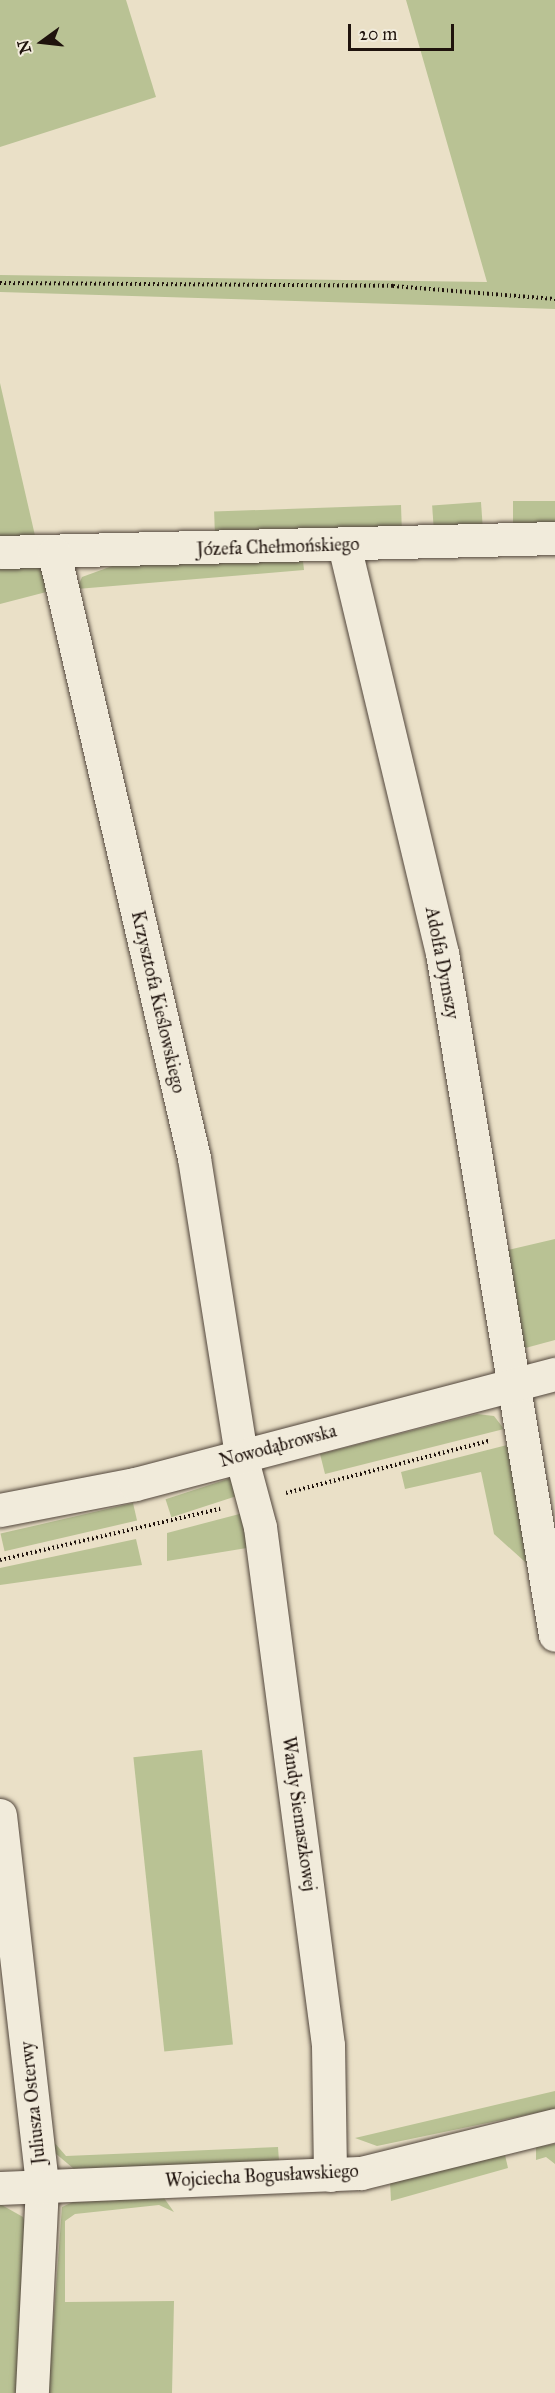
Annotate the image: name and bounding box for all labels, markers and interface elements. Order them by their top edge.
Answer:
north arrow [12,12,72,72]
scale bar [351,12,458,50]
text: 20 m [359,23,397,45]
text: N [13,38,35,56]
street label: Józefa Chełmońskiego [196,533,360,561]
street label: Adolfa Dymszy [421,905,463,1021]
street label: Krzysztofa Kieślowskiego [127,909,189,1095]
street label: Nowodąbrowska [217,1420,339,1472]
street label: Wandy Siemaszkowej [277,1735,321,1893]
street label: Juliusza Osterwy [16,2041,50,2165]
street label: Wojciecha Bogusławskiego [165,2160,359,2192]

